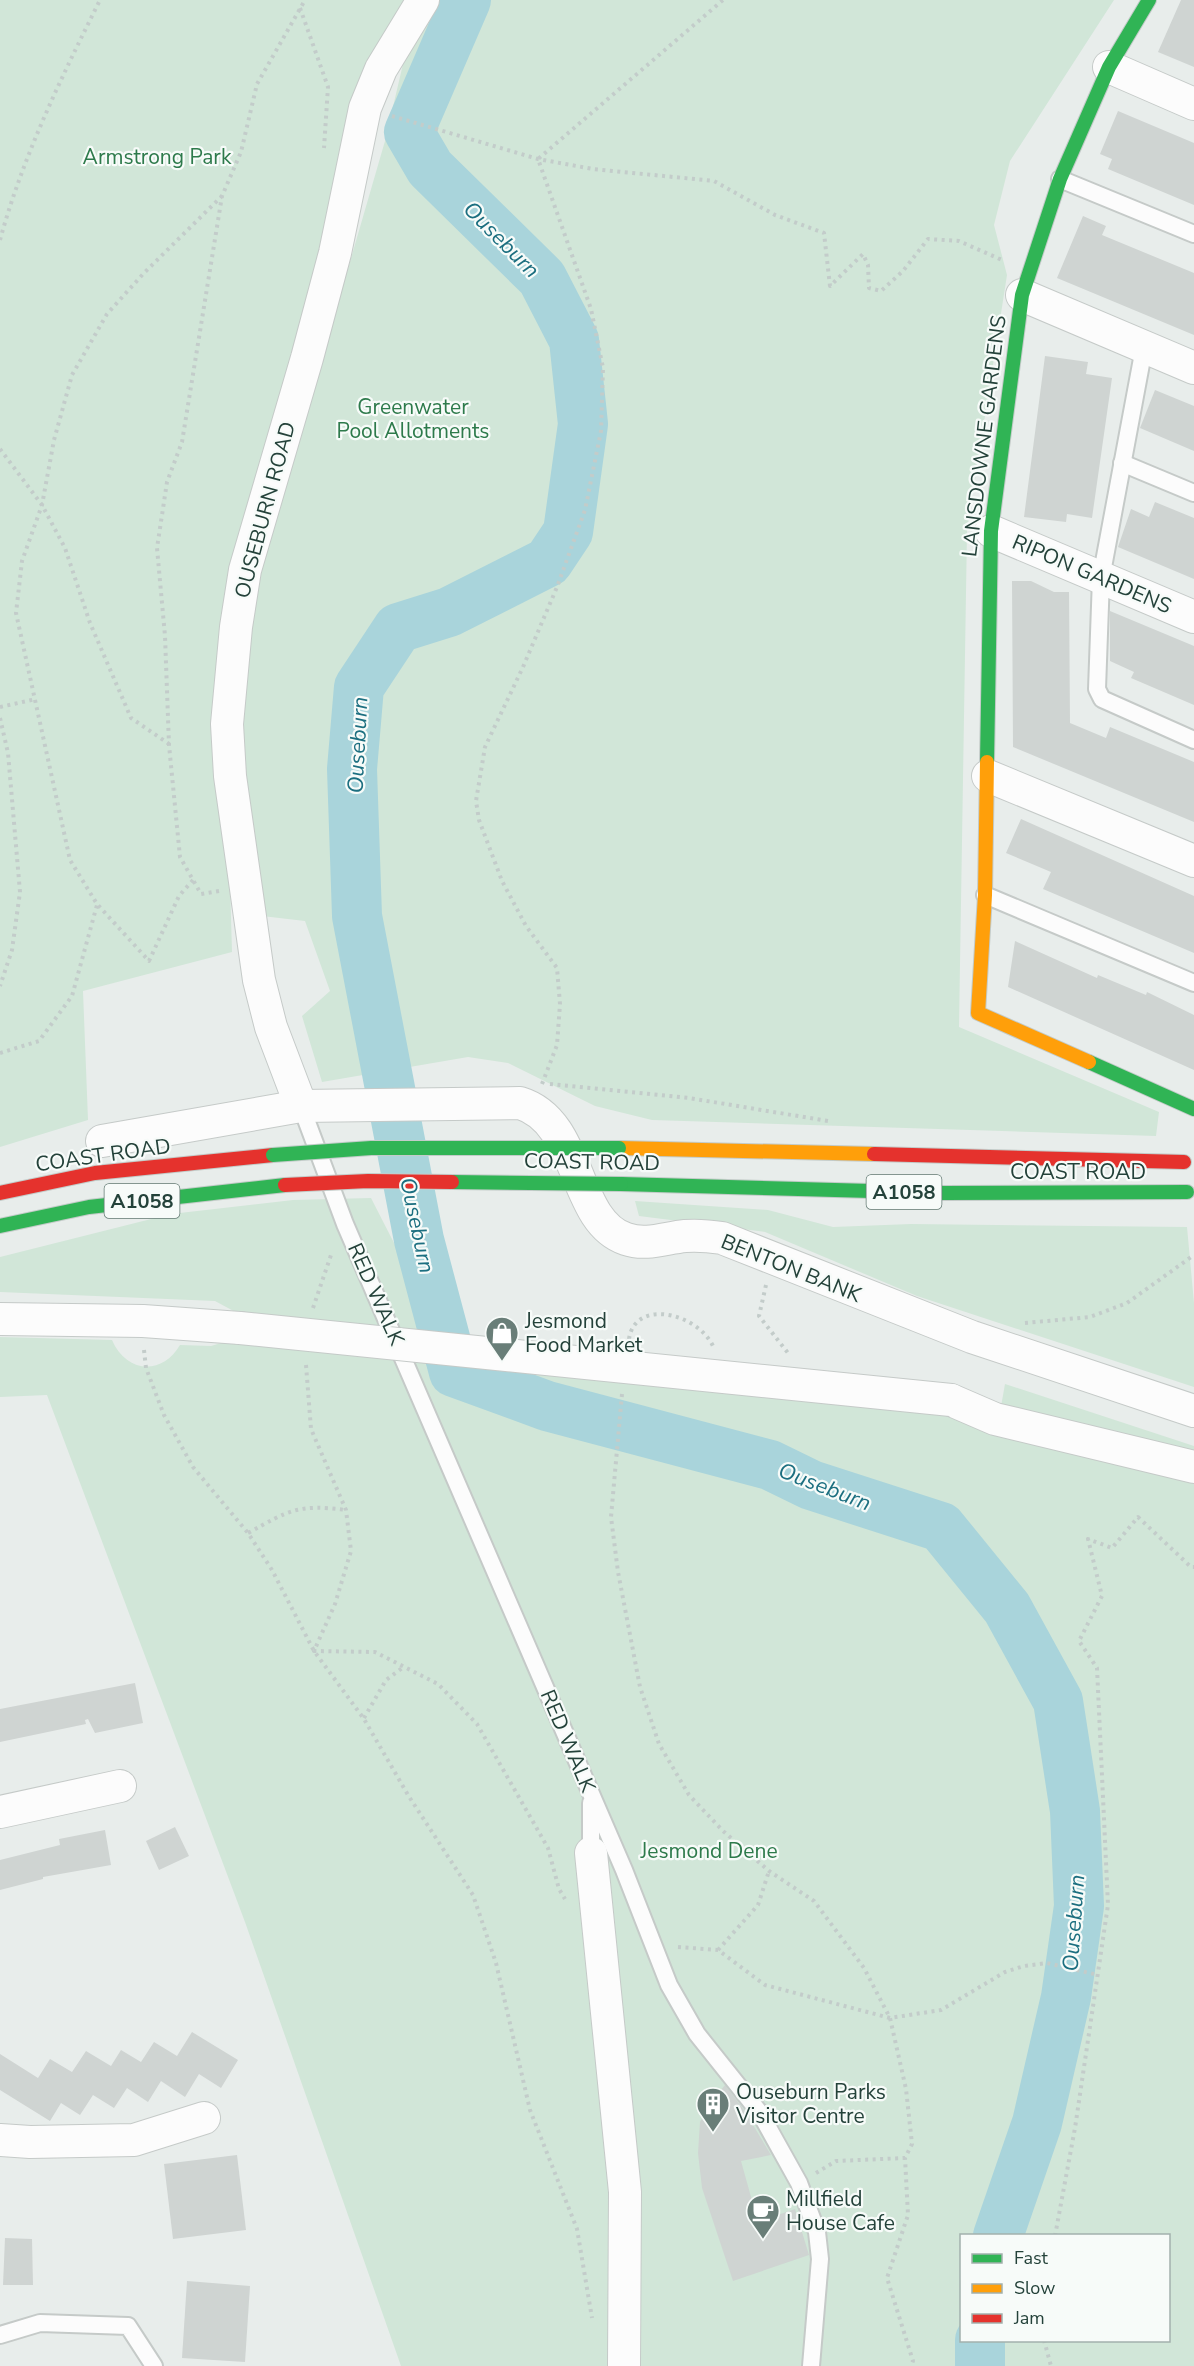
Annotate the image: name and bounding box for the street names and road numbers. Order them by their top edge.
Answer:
street label: LANSDOWNE GARDENS [955,313,1013,558]
street label: OUSEBURN ROAD [228,419,302,601]
street label: RIPON GARDENS [1008,528,1176,620]
street label: COAST ROAD [34,1132,172,1178]
street label: COAST ROAD [524,1147,660,1177]
street label: COAST ROAD [1010,1158,1146,1186]
road number: A1058 [866,1175,942,1209]
road number: A1058 [104,1184,180,1218]
street label: BENTON BANK [717,1227,866,1309]
street label: RED WALK [341,1238,411,1350]
street label: RED WALK [534,1685,603,1797]

